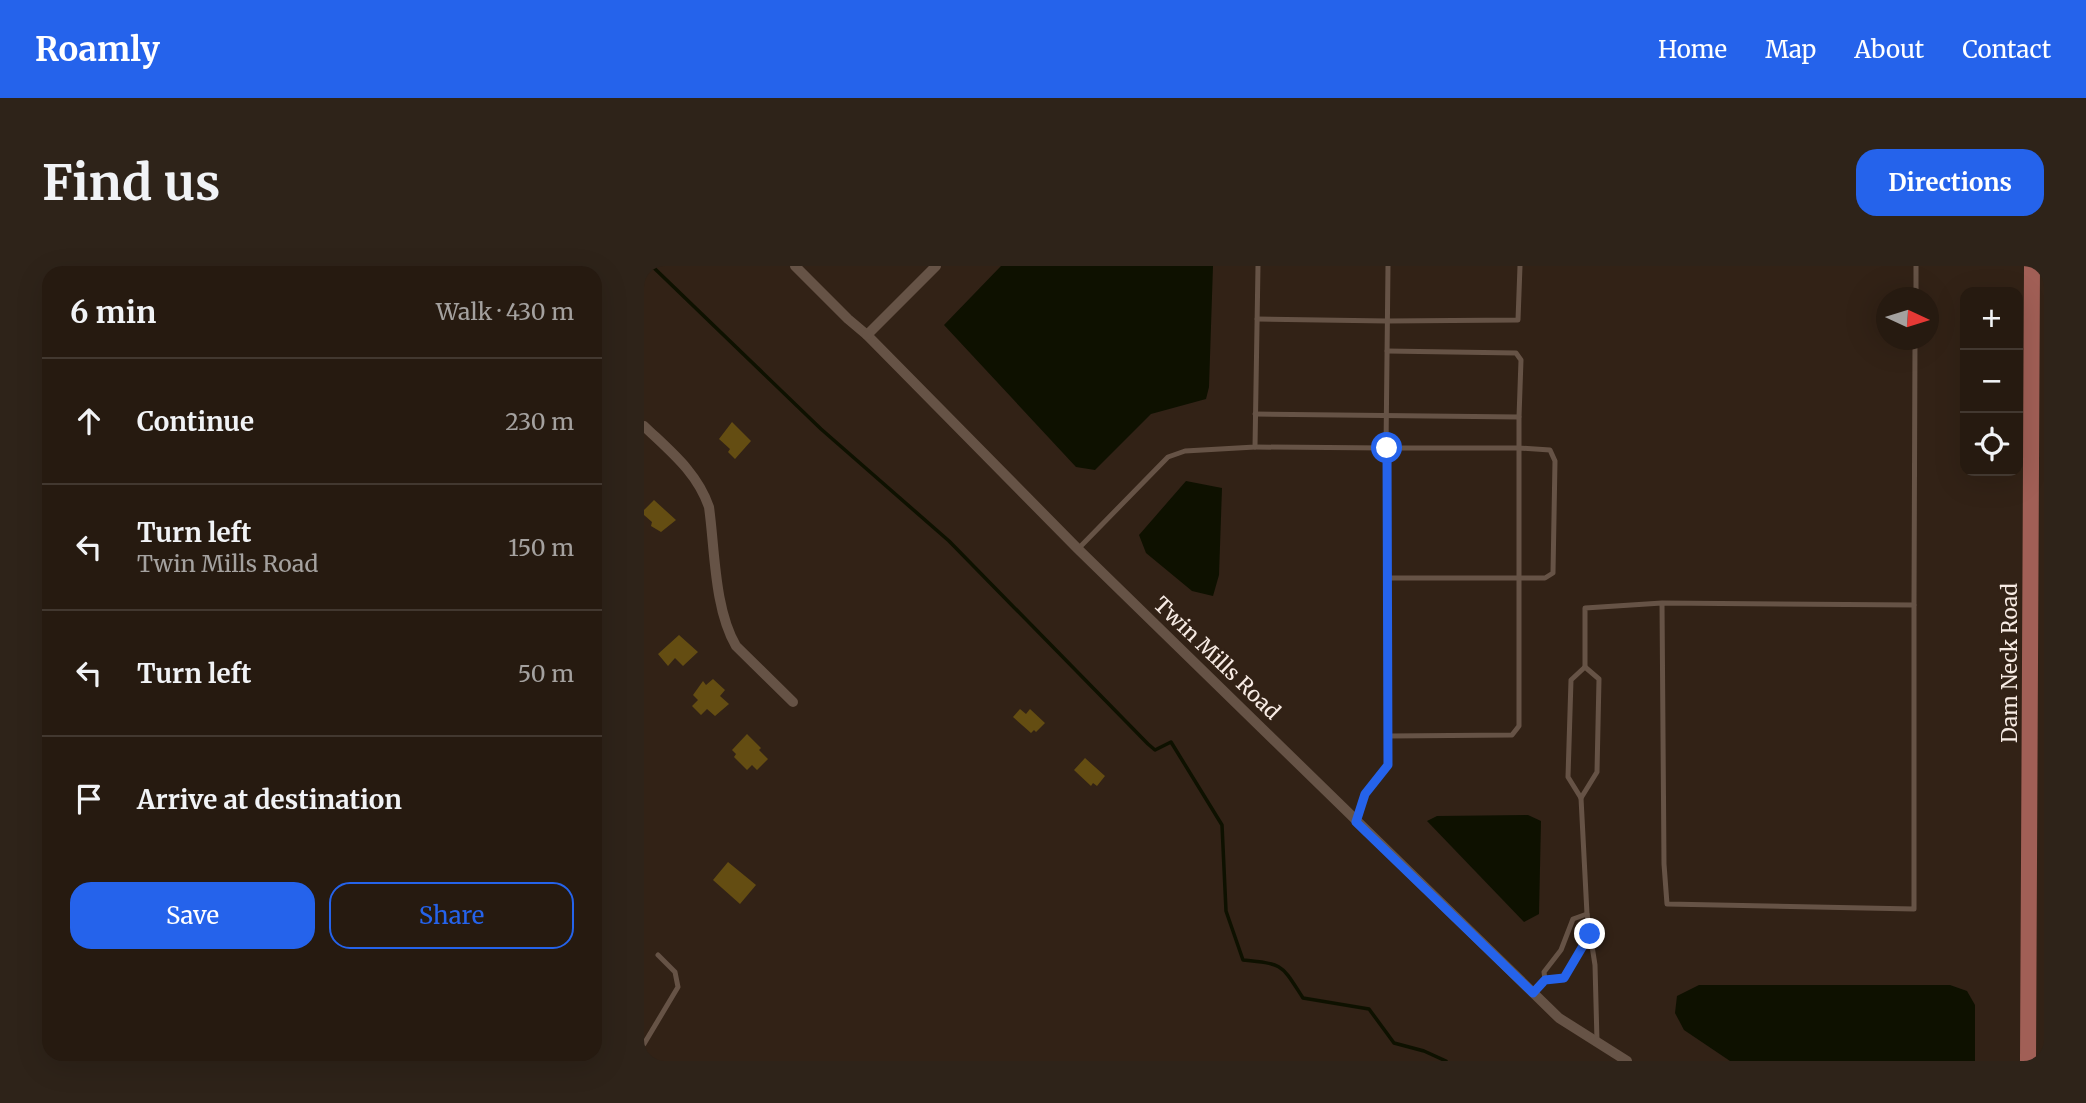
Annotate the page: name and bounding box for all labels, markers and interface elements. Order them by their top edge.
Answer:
text: Roamly [35,29,160,70]
text: Home [1658,34,1727,65]
text: Map [1765,34,1816,65]
text: About [1854,34,1924,65]
text: Contact [1962,34,2051,65]
button: Directions [1856,149,2044,216]
text: Find us [42,152,220,213]
north arrow [1876,287,1939,350]
map controls [1960,287,2023,476]
button: + [1960,287,2023,350]
text: 6 min [70,293,156,331]
text: Walk · 430 m [436,297,574,326]
button: − [1960,350,2023,413]
icon: ahead [70,402,108,440]
text: Continue [137,405,254,438]
text: 230 m [505,407,574,436]
button: locate [1960,413,2023,476]
route start [1371,432,1402,463]
text: Turn left [137,516,251,549]
icon: left [70,528,108,566]
text: 150 m [508,533,574,562]
text: Twin Mills Road [137,549,318,578]
street label: Dam Neck Road [1996,583,2023,743]
street label: Twin Mills Road [1148,591,1286,725]
icon: left [70,654,108,692]
text: Turn left [137,657,251,690]
text: 50 m [518,659,574,688]
icon: arrive [70,780,108,818]
text: Arrive at destination [137,783,402,816]
button: Save [70,882,315,949]
button: Share [329,882,574,949]
route end [1574,918,1605,949]

